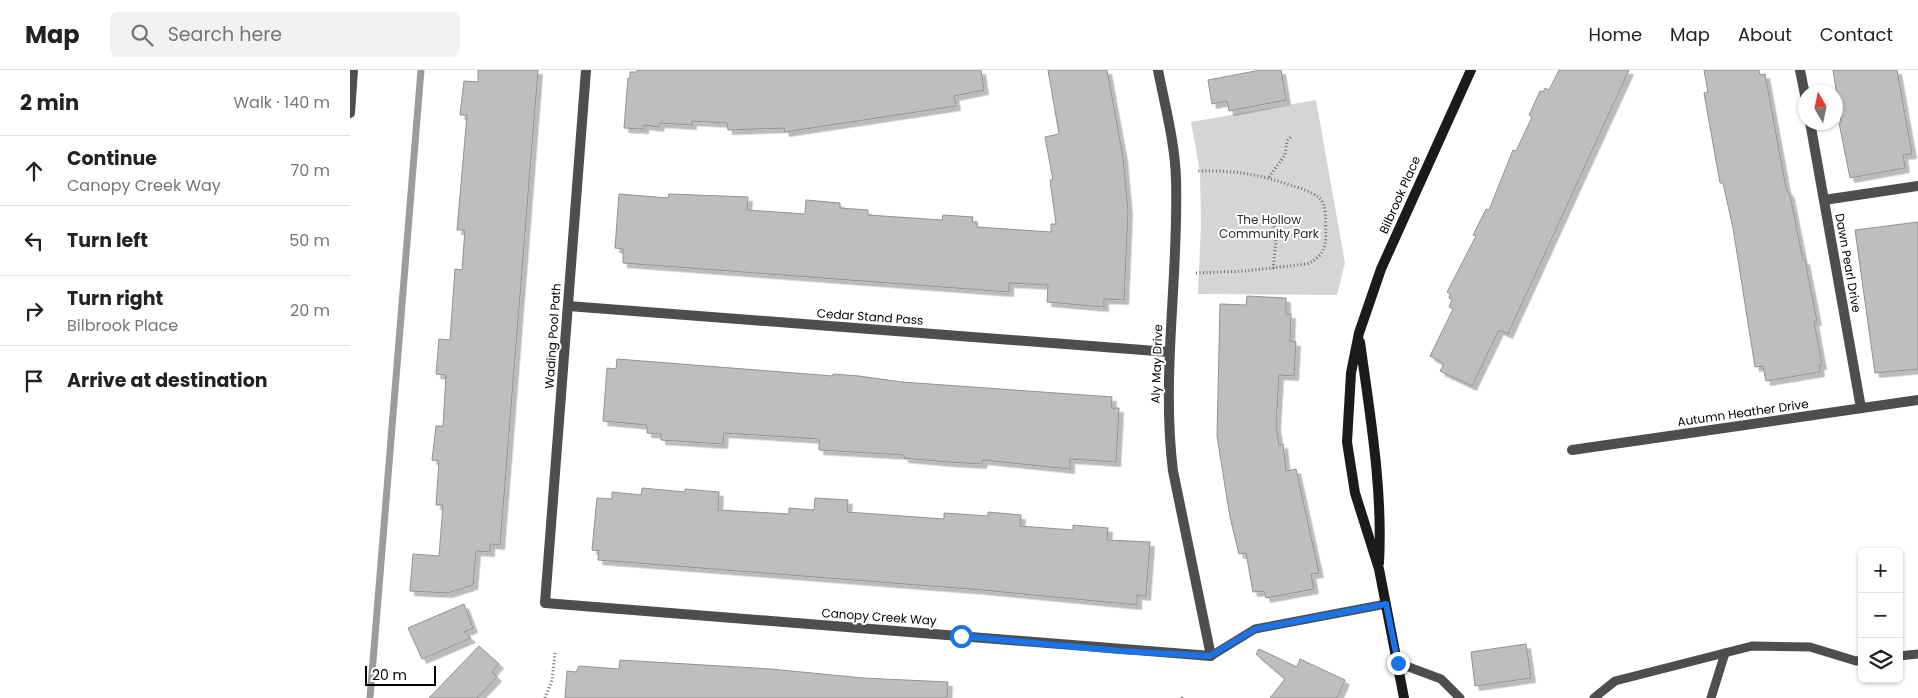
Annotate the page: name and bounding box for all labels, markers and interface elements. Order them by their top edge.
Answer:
search box [110,12,460,57]
text: Map [25,18,80,51]
icon: search [128,21,156,49]
text: Search here [168,21,282,48]
text: Home [1588,22,1642,47]
text: Map [1670,22,1710,47]
text: About [1738,22,1792,47]
text: Contact [1820,22,1893,47]
north arrow [1798,85,1843,130]
text: 2 min [20,88,79,117]
text: Walk · 140 m [233,91,330,114]
text: Continue [67,145,157,172]
street label: Bilbrook Place [1375,153,1424,236]
icon: ahead [20,157,48,185]
text: 70 m [290,159,330,182]
text: Canopy Creek Way [67,174,221,197]
park label: The Hollow Community Park [1219,211,1320,242]
street label: Dawn Pearl Drive [1831,212,1866,314]
icon: left [20,227,48,255]
text: Turn left [67,227,148,254]
text: 50 m [289,229,330,252]
street label: Wading Pool Path [540,283,565,389]
text: Turn right [67,285,163,312]
icon: right [20,297,48,325]
text: 20 m [290,299,330,322]
street label: Cedar Stand Pass [816,304,924,329]
text: Bilbrook Place [67,314,178,337]
street label: Aly May Drive [1147,324,1166,404]
icon: arrive [20,367,48,395]
text: Arrive at destination [67,367,268,394]
street label: Autumn Heather Drive [1676,395,1810,430]
map controls [1858,548,1903,683]
button: + [1858,548,1903,593]
button: − [1858,593,1903,638]
street label: Canopy Creek Way [821,604,937,629]
route start [950,625,973,648]
button: layers [1858,638,1903,683]
route end [1387,652,1410,675]
scale bar [365,663,436,686]
text: 20 m [372,665,407,685]

